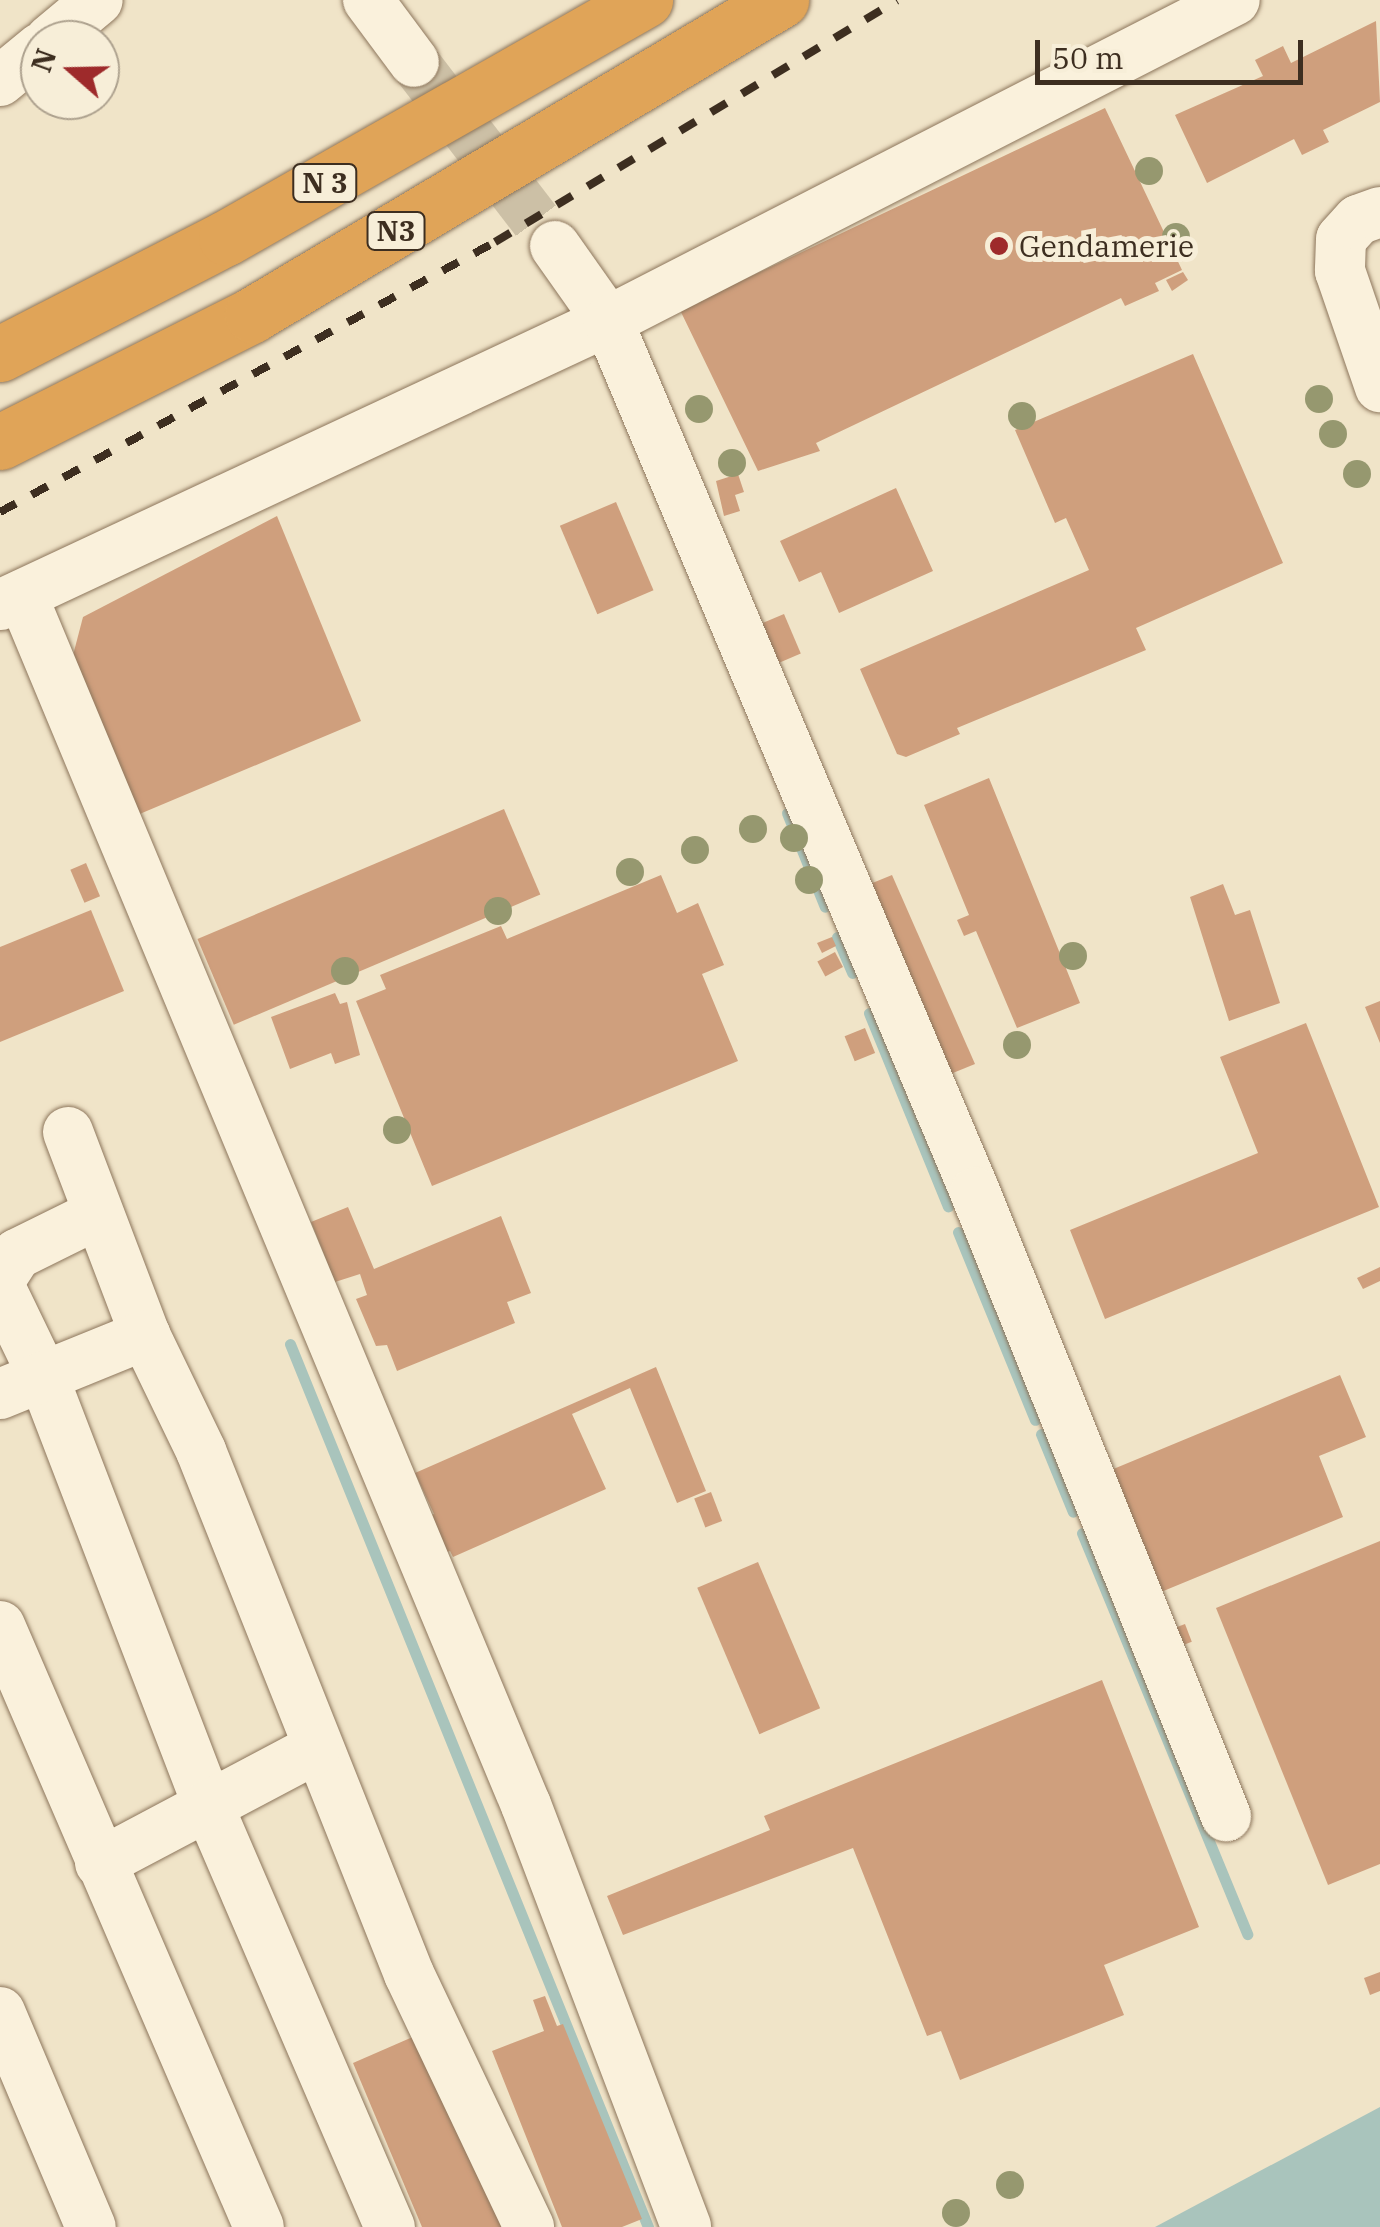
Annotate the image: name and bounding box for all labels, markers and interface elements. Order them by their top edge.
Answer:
north arrow [20,20,120,120]
scale bar [1040,20,1308,82]
text: 50 m [1052,38,1124,77]
text: N [22,44,64,77]
road number: N 3 [290,160,360,206]
road number: N3 [366,208,426,254]
place label: Gendamerie [1019,228,1194,264]
marker: Gendamerie [988,235,1010,257]

